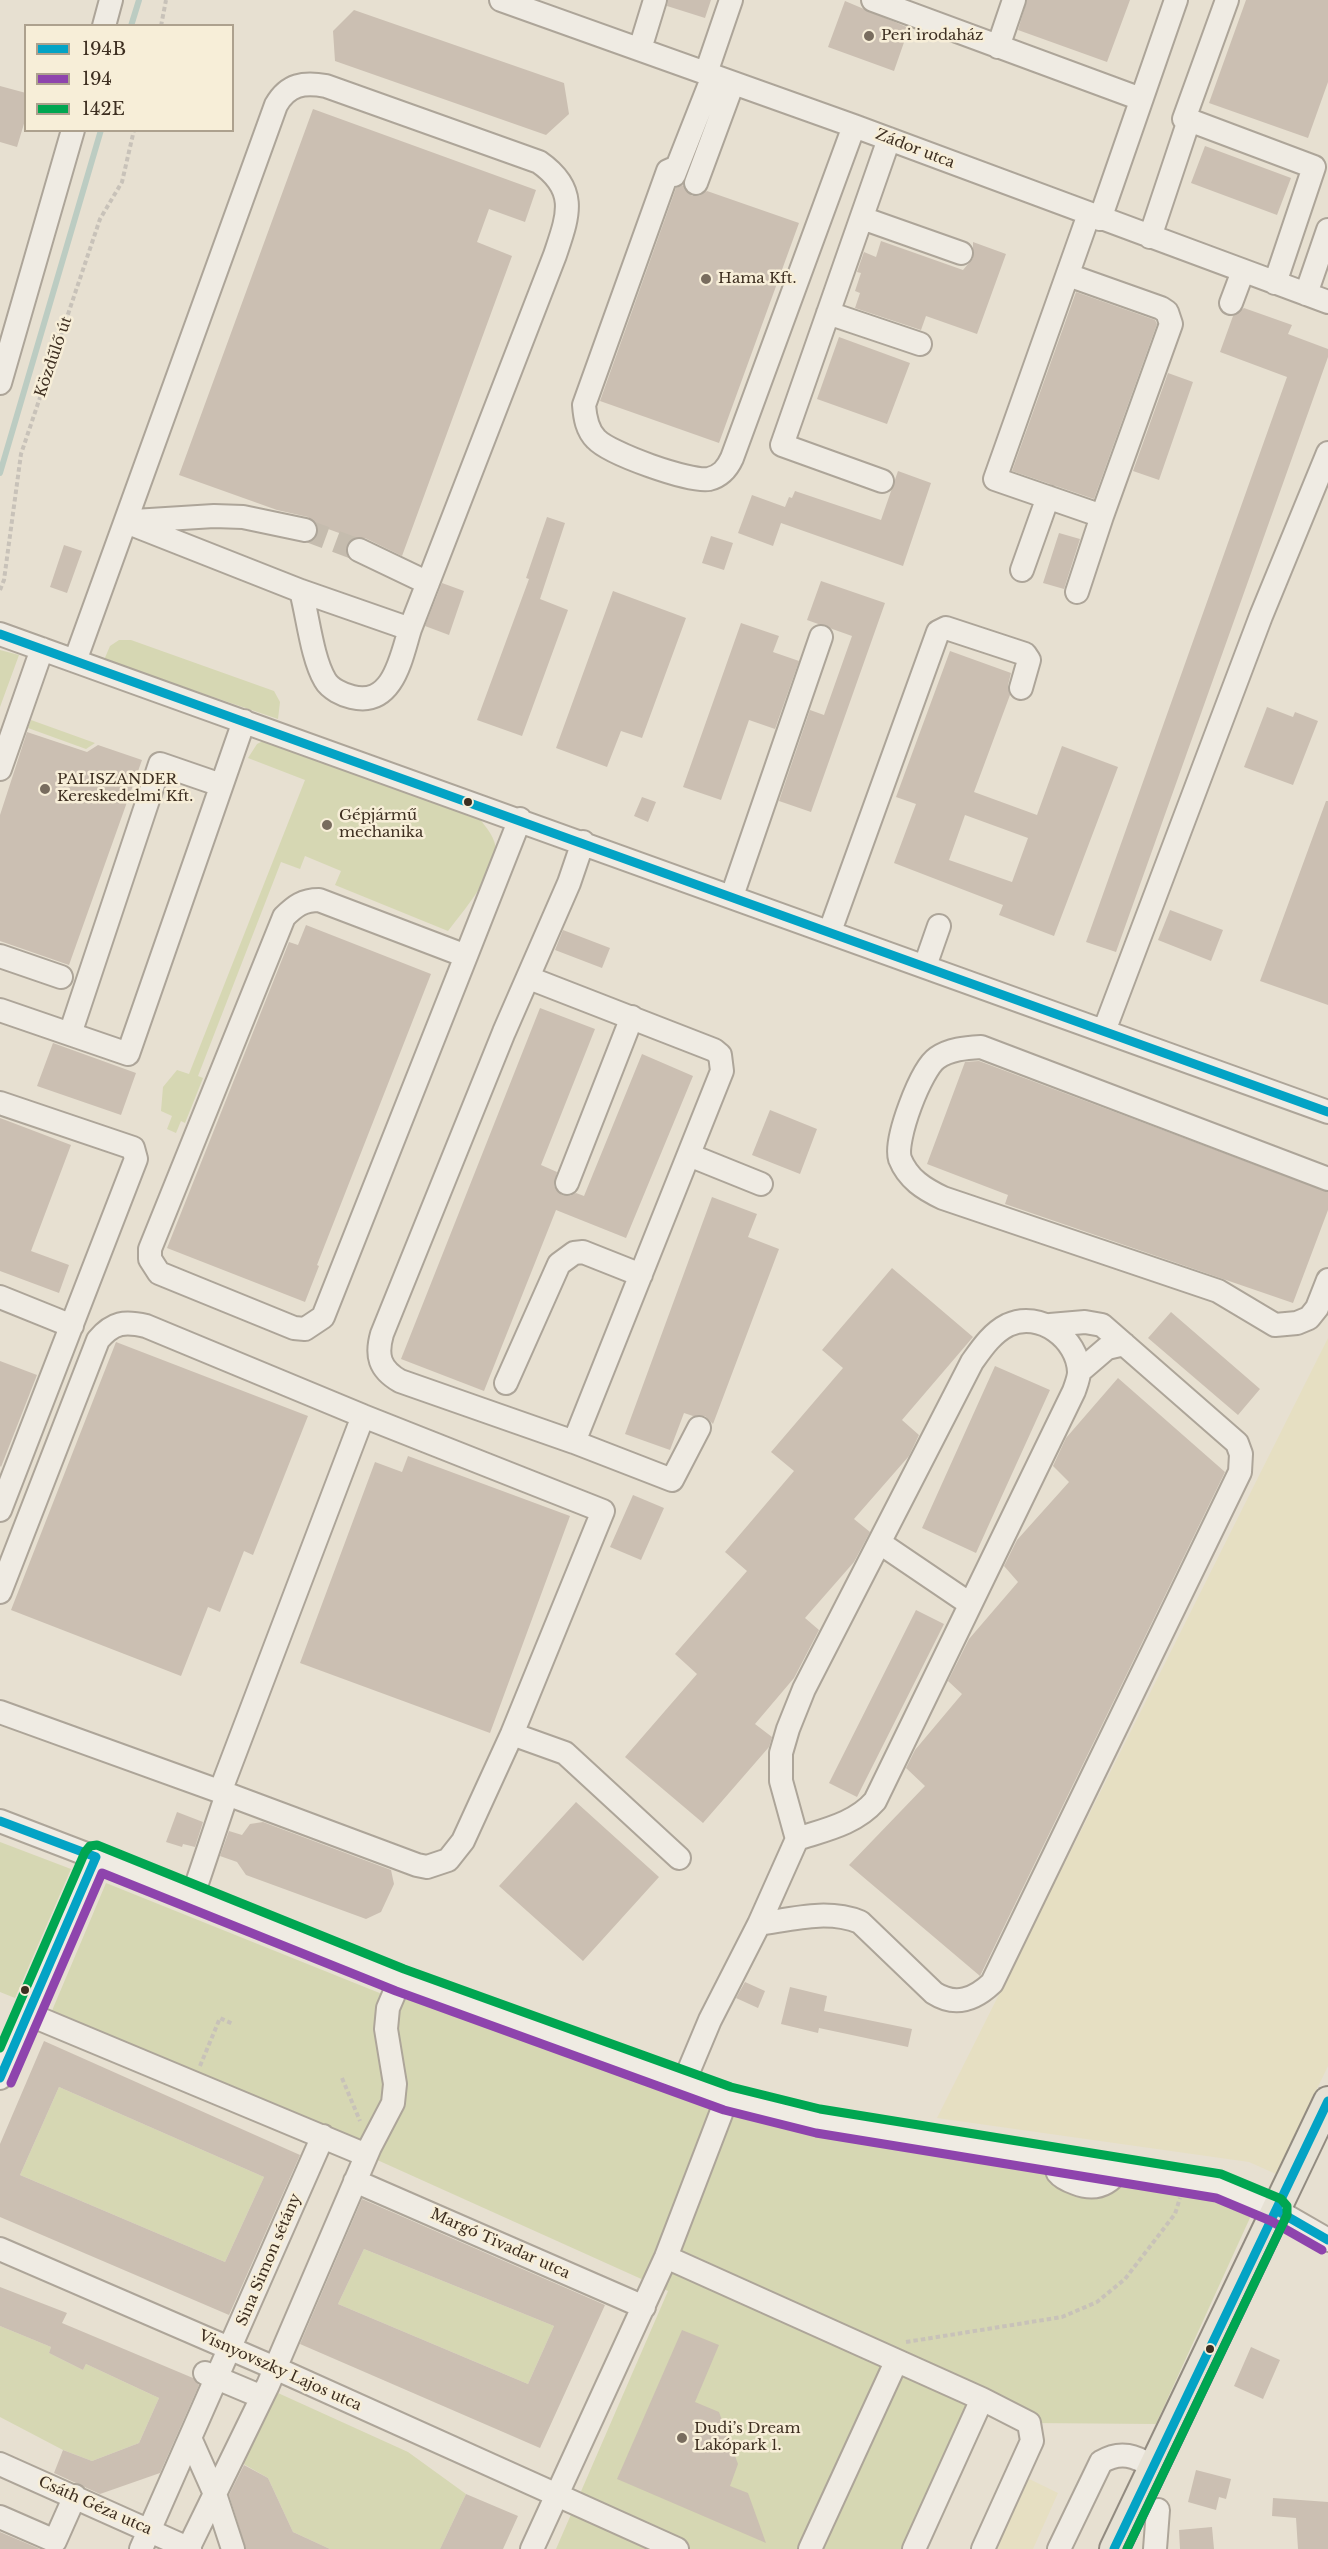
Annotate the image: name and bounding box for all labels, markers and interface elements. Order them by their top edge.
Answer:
legend [24,24,234,132]
place label: Peri irodaház [881,27,983,45]
marker: Peri irodaház [862,29,876,43]
text: 194B [82,38,126,60]
text: 194 [82,68,112,90]
text: 142E [82,98,125,120]
street label: Zádor utca [873,126,957,172]
place label: Hama Kft. [718,270,796,288]
marker: Hama Kft. [699,272,713,286]
street label: Közdűlő út [32,314,76,400]
place label: PALISZANDER Kereskedelmi Kft. [57,771,193,806]
marker: PALISZANDER Kereskedelmi Kft. [38,782,52,796]
unlabelled marker [462,796,474,808]
place label: Gépjármű mechanika [339,807,423,842]
marker: Gépjármű mechanika [320,818,334,832]
unlabelled marker [19,1984,31,1996]
street label: Sina Simon sétány [233,2191,305,2329]
street label: Margó Tivadar utca [427,2205,573,2283]
street label: Visnyovszky Lajos utca [196,2327,364,2415]
unlabelled marker [1204,2343,1216,2355]
place label: Dudi’s Dream Lakópark 1. [694,2420,800,2455]
marker: Dudi’s Dream Lakópark 1. [675,2431,689,2445]
street label: Csáth Géza utca [36,2473,154,2539]

